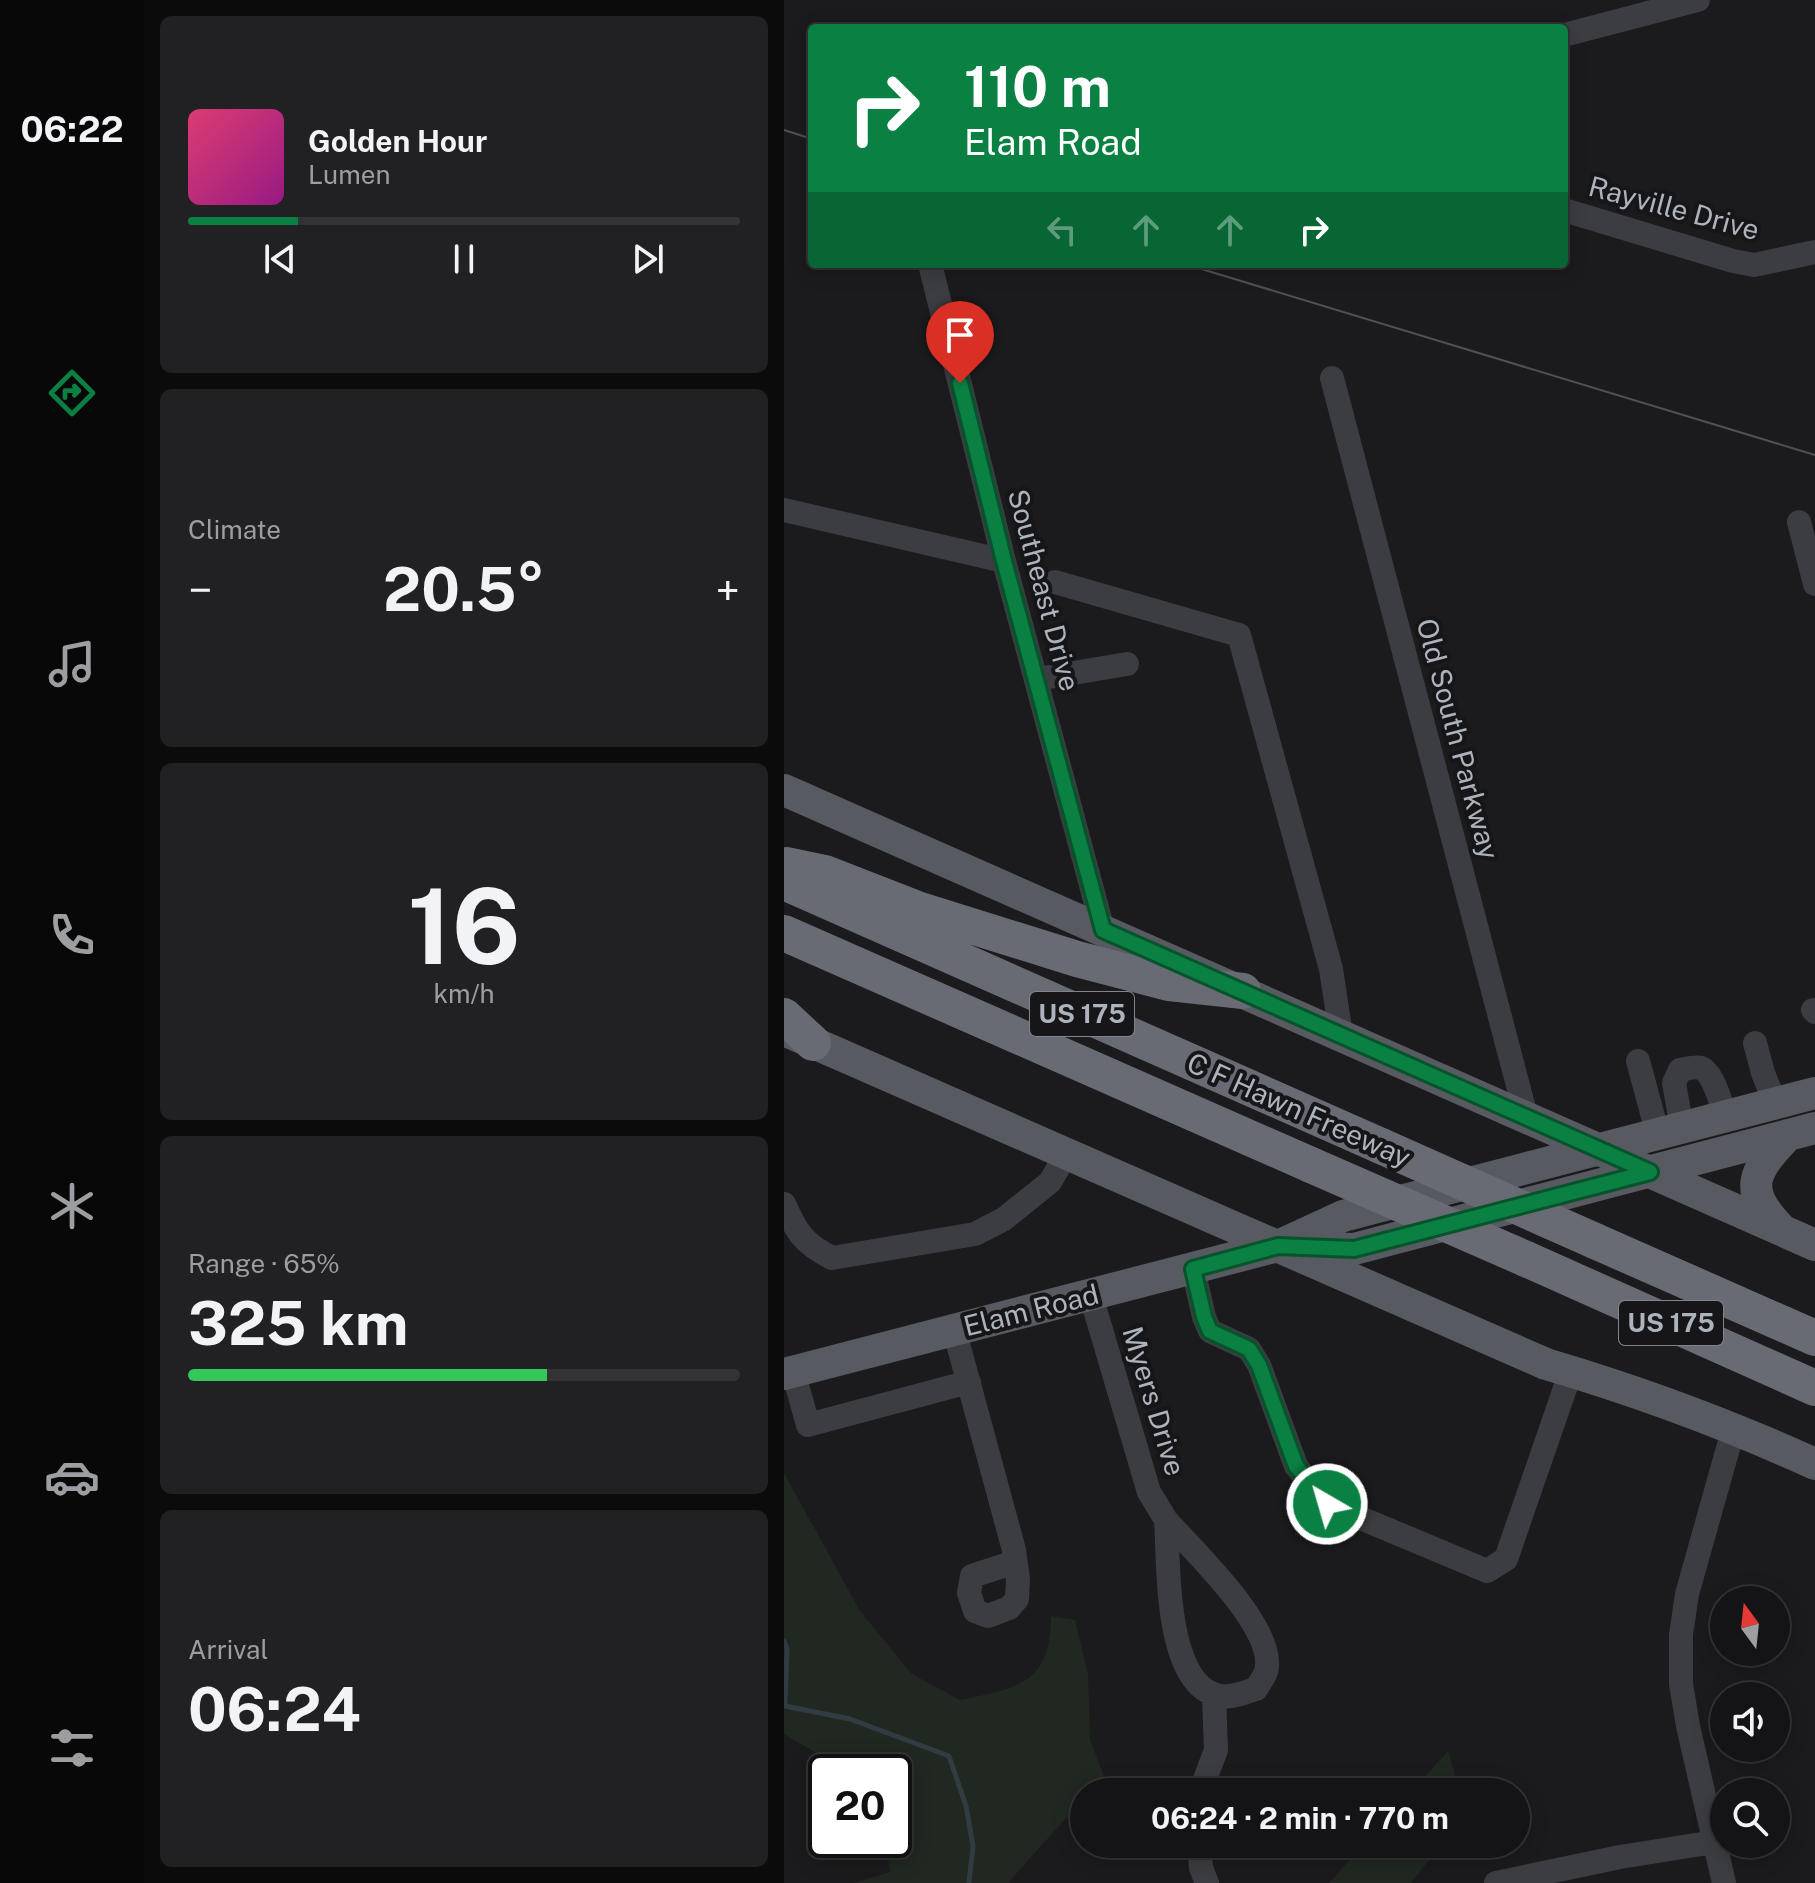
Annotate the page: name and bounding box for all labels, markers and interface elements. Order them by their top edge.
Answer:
text: 110 m [964,54,1111,120]
icon: right [832,56,936,160]
text: 06:22 [20,108,124,150]
text: Elam Road [964,121,1142,163]
text: Golden Hour [308,123,487,159]
text: Lumen [308,159,391,190]
street label: Rayville Drive [1585,169,1763,246]
icon: left [1040,208,1084,252]
icon: ahead [1124,208,1168,252]
icon: ahead [1208,208,1252,252]
icon: right [1292,208,1336,252]
icon: previous [258,237,302,281]
icon: pause [442,237,486,281]
icon: next [626,237,670,281]
pin [926,301,994,383]
icon: arrive [938,313,982,357]
icon: directions [44,365,100,421]
street label: Southeast Drive [1002,485,1087,694]
text: Climate [188,514,281,545]
text: 20.5° [383,554,545,625]
text: − [188,564,212,616]
text: + [716,564,740,616]
street label: Old South Parkway [1410,615,1507,863]
icon: music [44,636,100,692]
text: 16 [407,865,521,987]
icon: phone [44,907,100,963]
text: km/h [433,978,495,1009]
road number: US 175 [1030,992,1134,1036]
street label: C F Hawn Freeway [1182,1045,1416,1174]
icon: climate [44,1178,100,1234]
text: Range · 65% [188,1248,340,1279]
street label: Elam Road [960,1277,1102,1342]
text: 325 km [188,1288,409,1359]
road number: US 175 [1619,1301,1723,1345]
street label: Myers Drive [1116,1322,1193,1479]
icon: car [44,1449,100,1505]
position arrow [1285,1462,1369,1546]
north arrow [1710,1586,1790,1666]
map controls [1710,1586,1790,1858]
text: Arrival [188,1634,268,1665]
text: 06:24 [188,1674,361,1745]
button: sound [1710,1682,1790,1762]
icon: filters [44,1720,100,1776]
speed limit sign: 20 [808,1754,912,1858]
button: search [1710,1778,1790,1858]
text: 06:24 · 2 min · 770 m [1151,1800,1449,1836]

